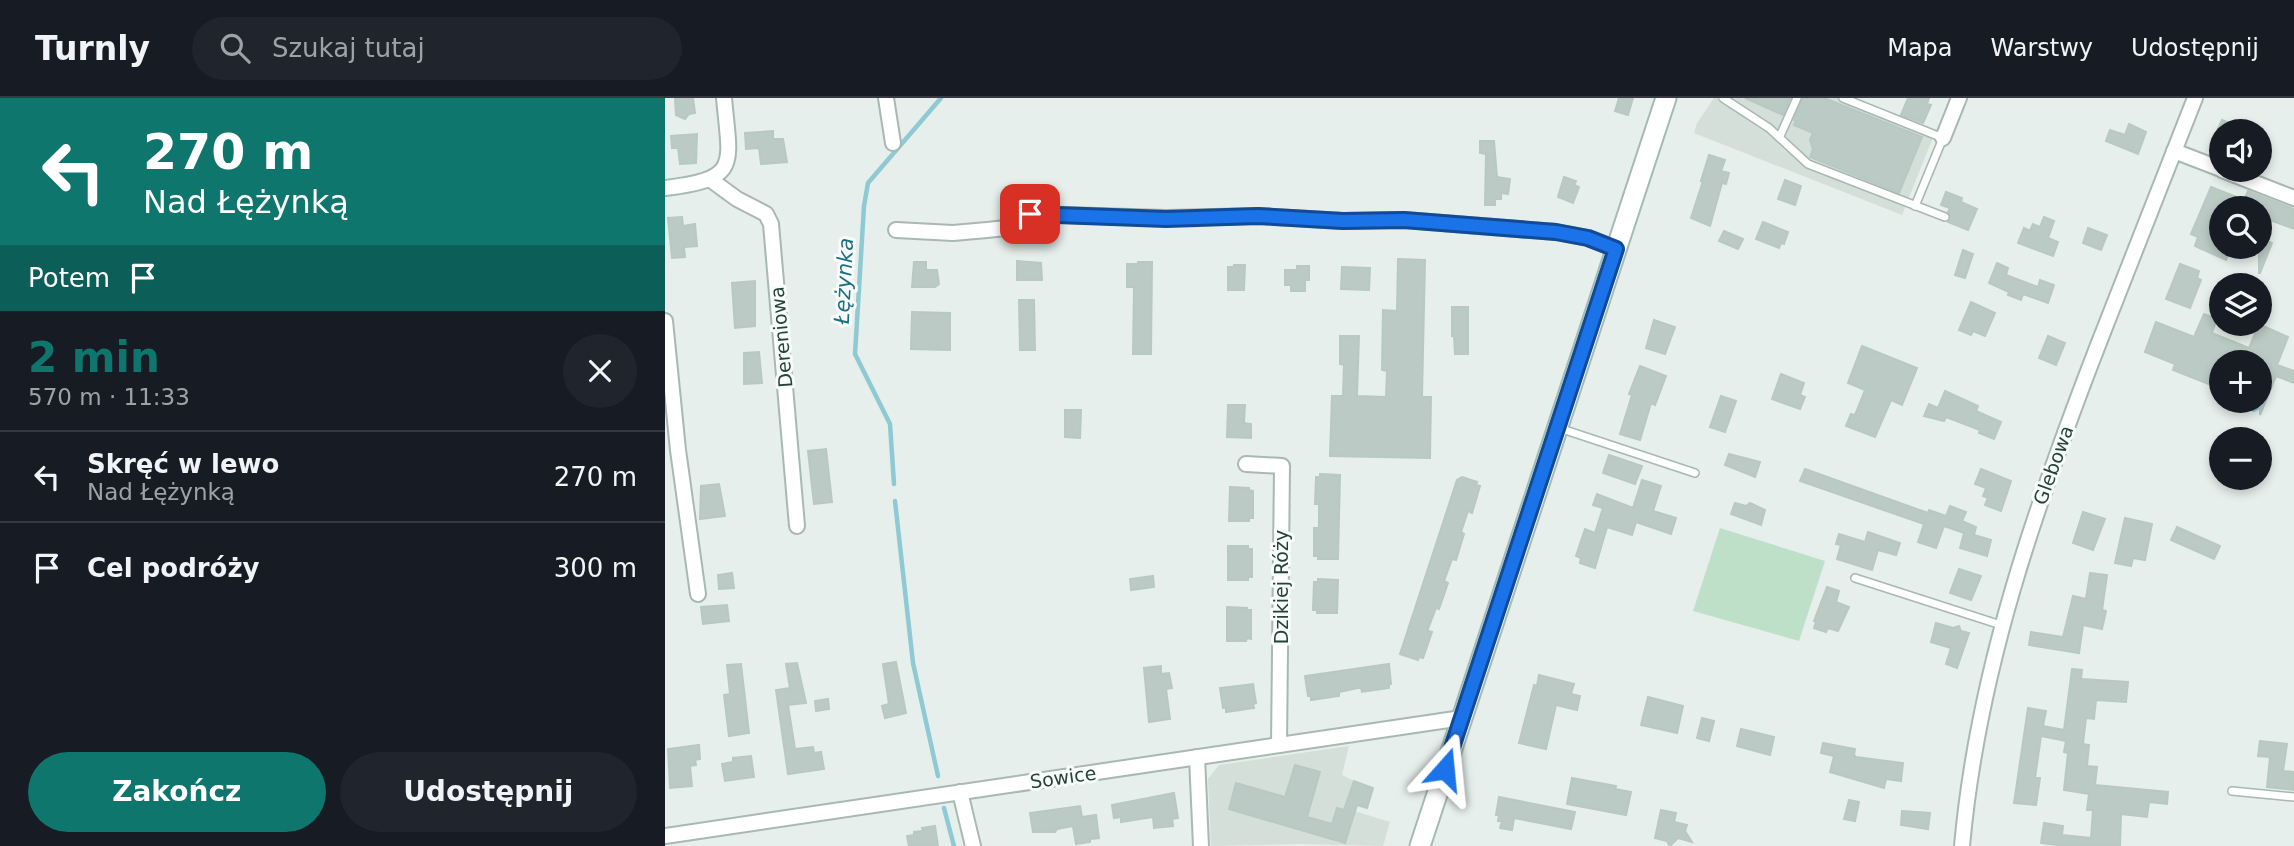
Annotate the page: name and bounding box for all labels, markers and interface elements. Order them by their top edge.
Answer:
search box [192,17,682,80]
text: Turnly [35,29,150,68]
icon: search [216,29,254,67]
text: Szukaj tutaj [272,33,425,63]
text: Mapa [1887,34,1953,62]
text: Warstwy [1991,34,2093,62]
text: Udostępnij [2131,34,2259,62]
map controls [2209,119,2272,490]
button: sound [2209,119,2272,182]
text: 270 m [143,124,313,181]
icon: left [28,126,119,217]
text: Nad Łężynką [143,183,349,221]
pin [1000,184,1060,244]
icon: arrive [1011,195,1049,233]
button: search [2209,196,2272,259]
water label: Łężynka [830,237,858,326]
icon: arrive [124,259,162,297]
text: Potem [28,263,110,293]
button: layers [2209,273,2272,336]
street label: Dereniowa [766,285,796,389]
text: 2 min [28,333,160,382]
button: close [563,334,637,408]
button: + [2209,350,2272,413]
text: 570 m · 11:33 [28,384,190,410]
street label: Glebowa [2029,422,2077,508]
button: − [2209,427,2272,490]
text: Skręć w lewo [87,449,279,479]
icon: left [28,458,66,496]
text: 270 m [554,462,637,492]
text: Nad Łężynką [87,479,235,505]
street label: Dzikiej Róży [1270,530,1292,644]
icon: arrive [28,549,66,587]
text: Cel podróży [87,553,260,583]
text: 300 m [554,553,637,583]
position arrow [1408,732,1482,806]
button: Zakończ [28,752,326,832]
button: Udostępnij [340,752,637,832]
street label: Sowice [1028,761,1098,793]

